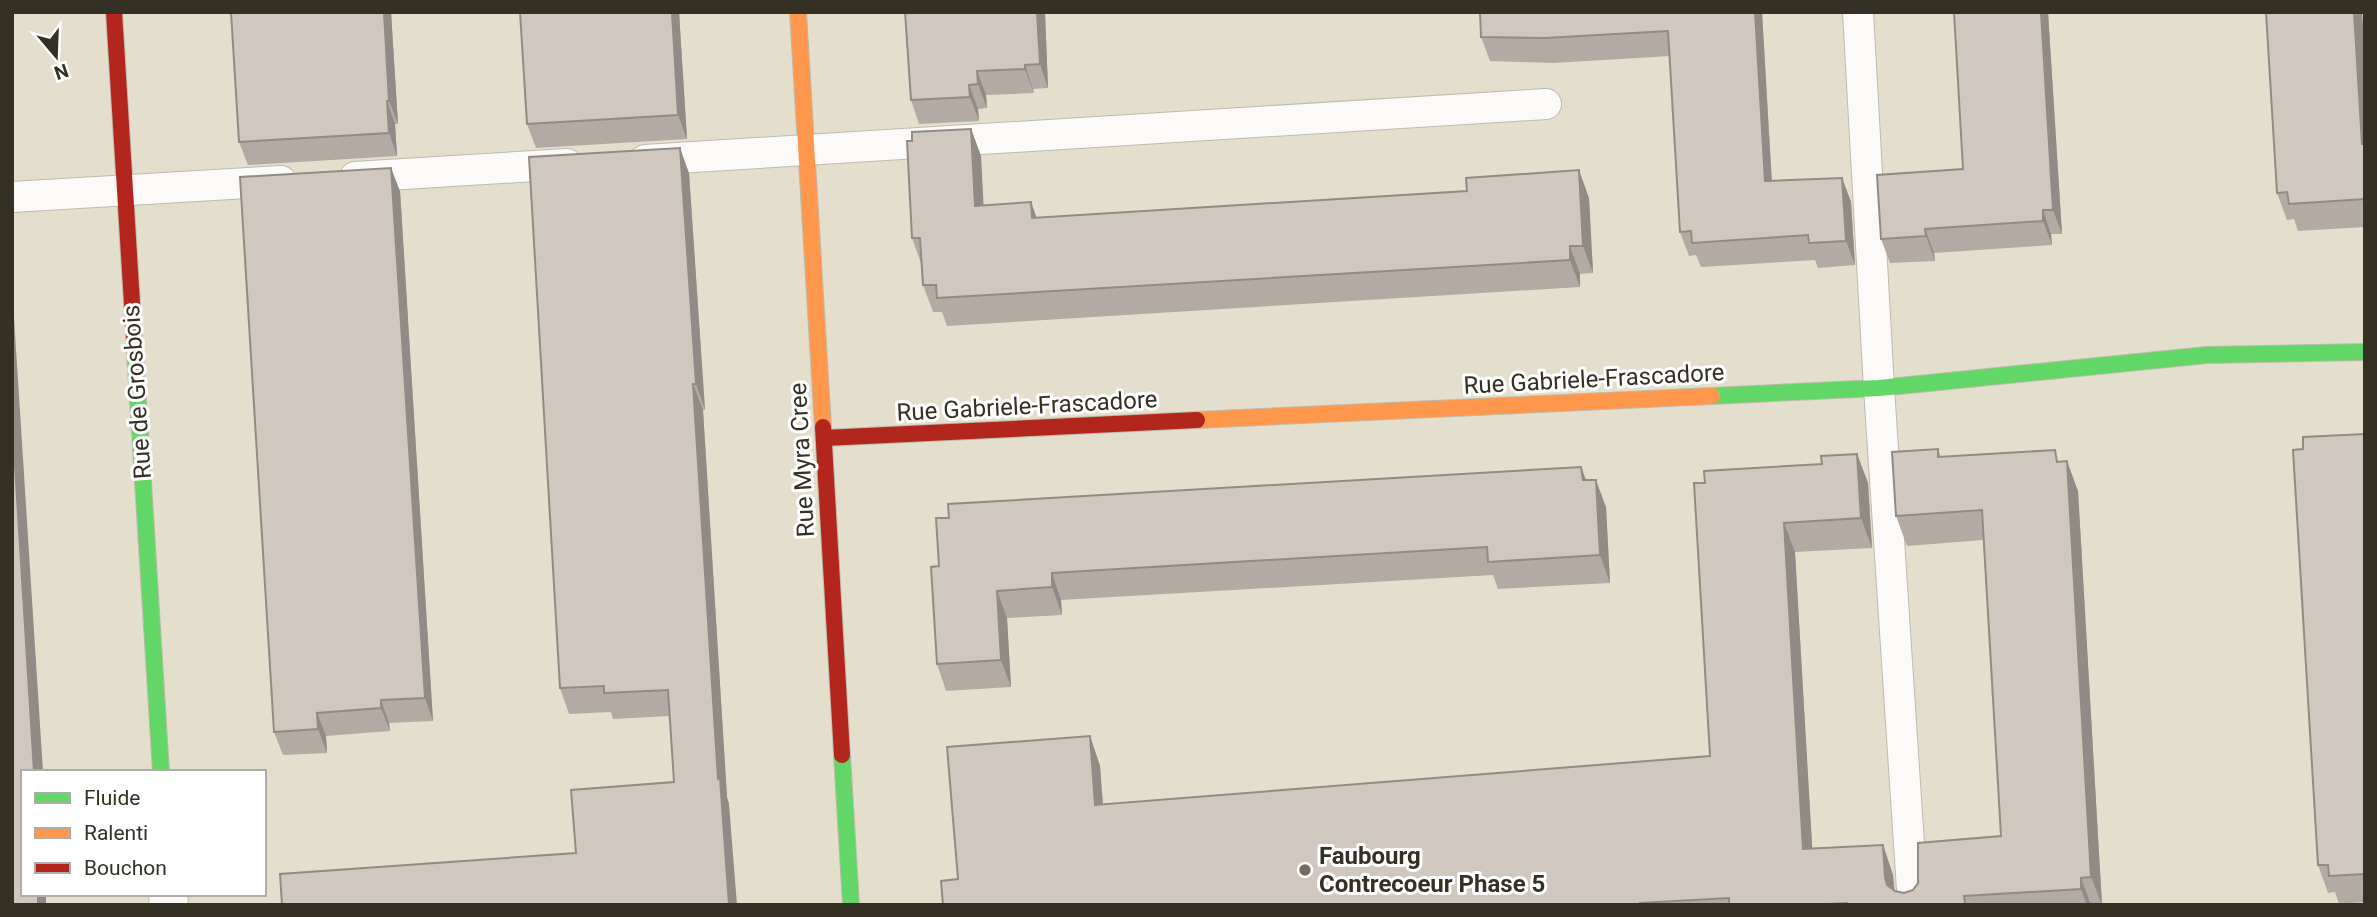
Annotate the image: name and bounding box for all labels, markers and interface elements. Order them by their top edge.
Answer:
north arrow [21,21,91,91]
text: N [51,59,71,85]
street label: Rue de Grosbois [117,304,157,480]
street label: Rue Gabriele-Frascadore [1463,358,1725,400]
street label: Rue Myra Cree [784,382,820,538]
street label: Rue Gabriele-Frascadore [896,385,1158,427]
legend [21,770,266,896]
text: Fluide [84,786,140,810]
text: Ralenti [84,821,148,845]
place label: Faubourg Contrecoeur Phase 5 [1319,842,1545,898]
text: Bouchon [84,856,167,880]
marker: Faubourg Contrecoeur Phase 5 [1297,862,1313,878]

